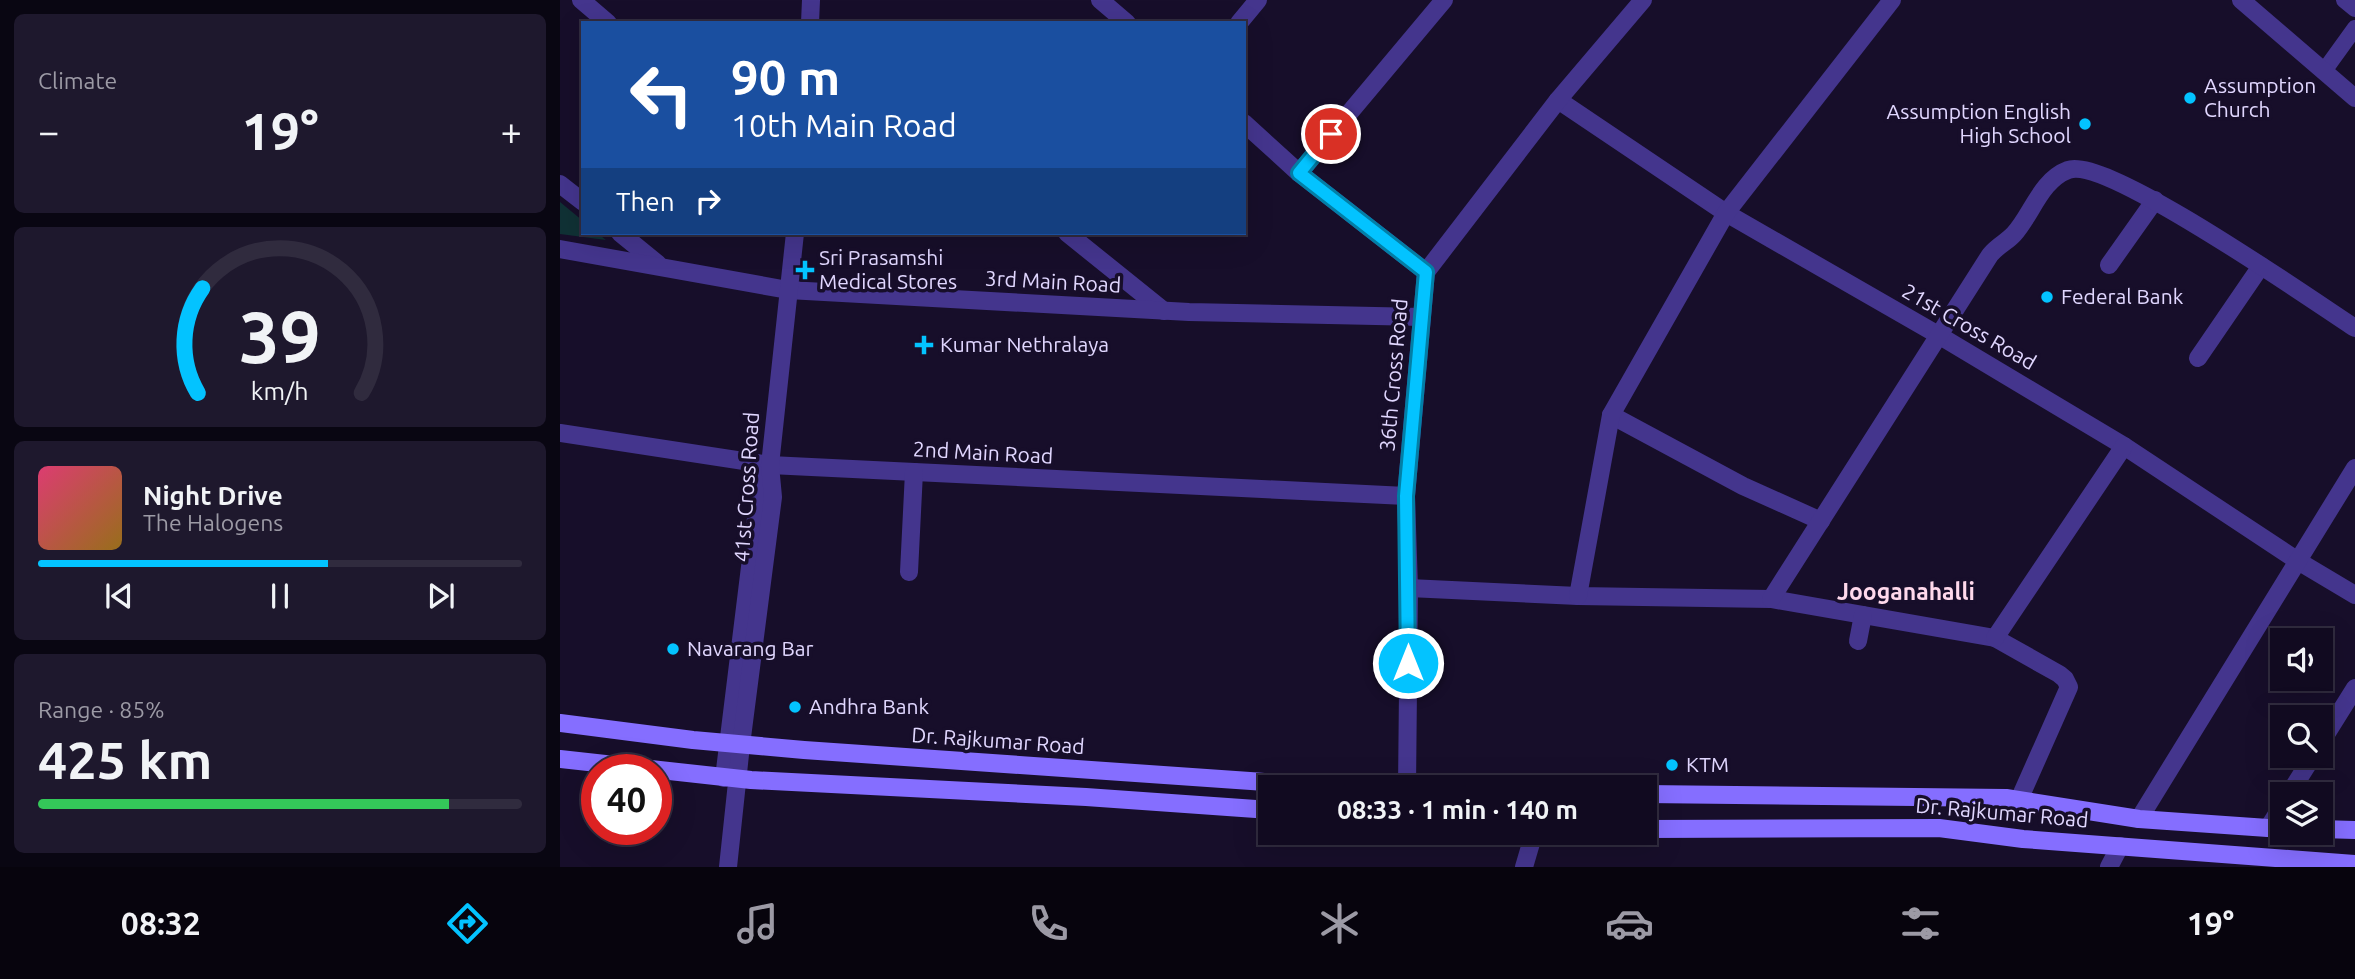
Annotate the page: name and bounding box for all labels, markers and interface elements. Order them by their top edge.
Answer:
icon: left [616,49,707,140]
text: 90 m [731,49,840,104]
text: Climate [38,68,117,93]
place label: Assumption Church [2204,73,2316,121]
marker: Assumption Church [2182,90,2198,106]
place label: Assumption English High School [1886,99,2071,147]
text: 19° [241,102,319,160]
pin [1301,104,1361,164]
text: 10th Main Road [731,107,957,143]
text: − [38,110,59,152]
text: + [501,110,522,152]
icon: arrive [1312,115,1350,153]
marker: Assumption English High School [2077,116,2093,132]
icon: right [689,182,727,220]
text: Then [616,187,675,216]
place label: Sri Prasamshi Medical Stores [819,245,957,293]
marker: Sri Prasamshi Medical Stores [797,262,813,278]
street label: 3rd Main Road [984,265,1122,297]
street label: 21st Cross Road [1898,278,2041,374]
place label: Federal Bank [2061,284,2184,308]
marker: Federal Bank [2039,289,2055,305]
text: 39 [239,295,321,377]
street label: 36th Cross Road [1374,298,1412,452]
place label: Kumar Nethralaya [940,332,1109,356]
marker: Kumar Nethralaya [914,335,934,355]
text: km/h [251,377,309,405]
street label: 41st Cross Road [729,411,763,563]
street label: 2nd Main Road [912,436,1054,468]
text: Night Drive [143,481,283,510]
text: The Halogens [143,510,283,535]
icon: previous [100,577,138,615]
icon: pause [261,577,299,615]
icon: next [422,577,460,615]
district label: Jooganahalli [1837,579,1975,604]
position arrow [1371,626,1445,700]
map controls [2270,628,2333,845]
button: sound [2270,628,2333,691]
place label: Navarang Bar [687,636,814,660]
marker: Navarang Bar [665,641,681,657]
place label: Andhra Bank [809,694,930,718]
text: Range · 85% [38,697,165,722]
marker: Andhra Bank [787,699,803,715]
button: search [2270,705,2333,768]
street label: Dr. Rajkumar Road [911,722,1085,758]
text: 425 km [38,731,212,789]
place label: KTM [1686,752,1729,776]
speed limit sign: 40 [581,754,672,845]
marker: KTM [1664,757,1680,773]
button: layers [2270,782,2333,845]
street label: Dr. Rajkumar Road [1915,792,2090,832]
text: 08:33 · 1 min · 140 m [1337,795,1578,824]
icon: directions [443,899,492,948]
icon: music [733,899,782,948]
icon: phone [1024,899,1073,948]
icon: climate [1315,899,1364,948]
icon: car [1605,899,1654,948]
icon: filters [1896,899,1945,948]
text: 08:32 [121,905,201,941]
text: 19° [2187,905,2234,941]

